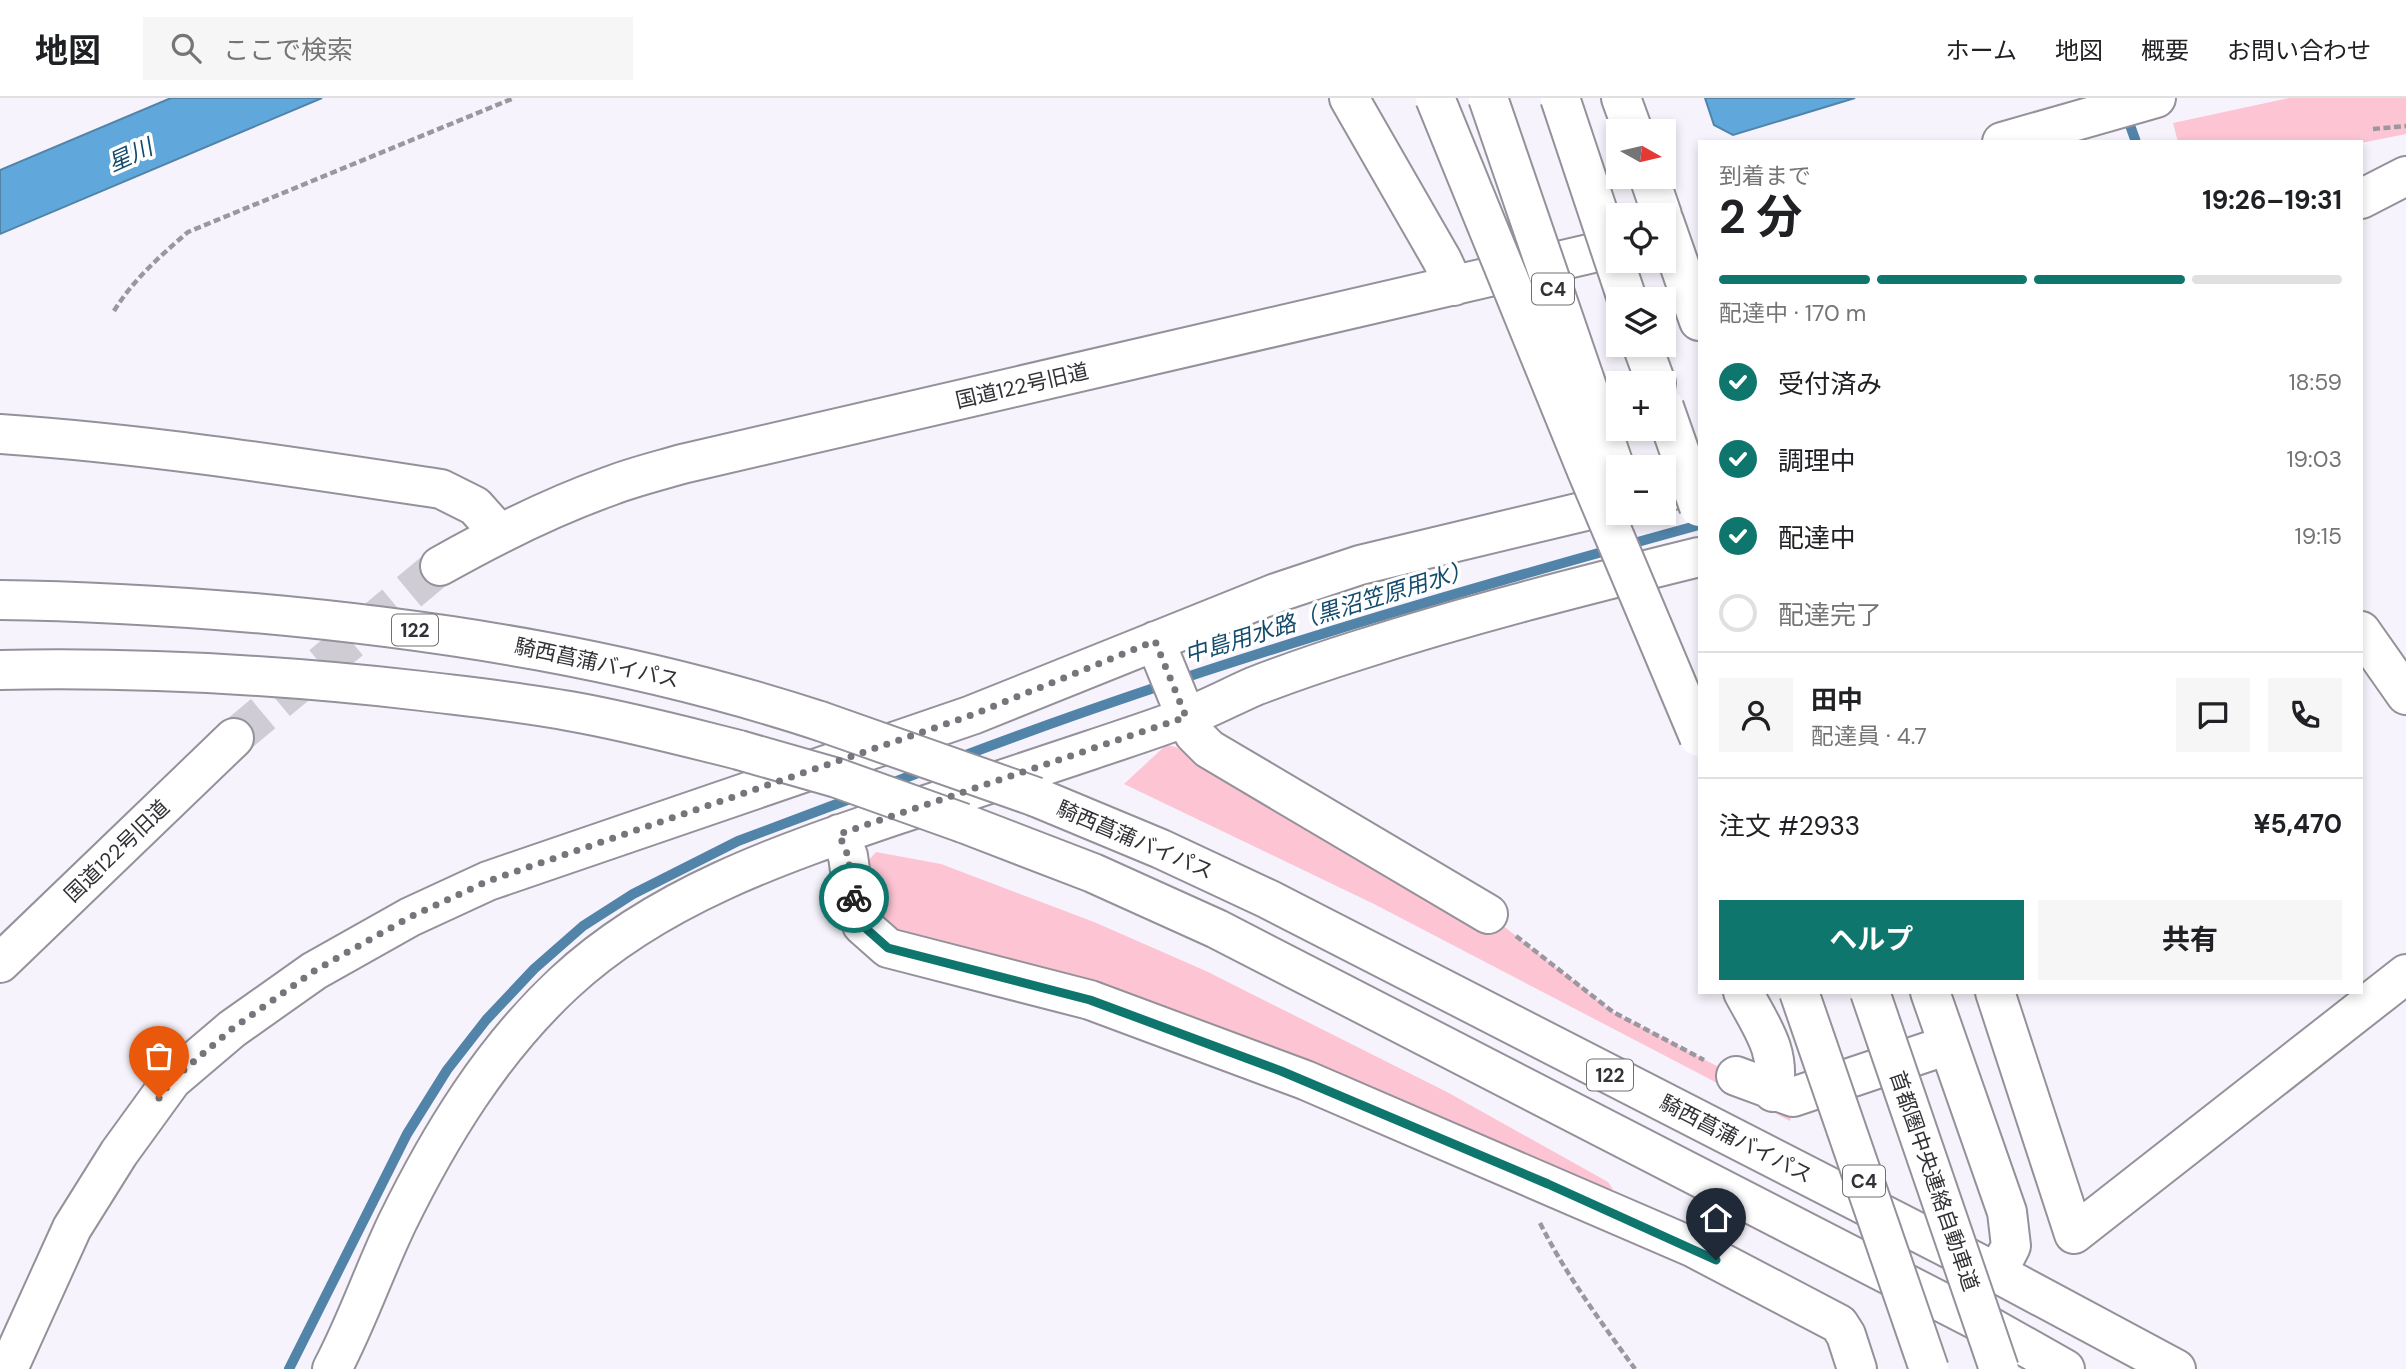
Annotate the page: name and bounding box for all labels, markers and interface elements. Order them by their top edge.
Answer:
search box [143,17,633,80]
text: 地図 [35,29,101,72]
icon: search [167,29,205,67]
text: ここで検索 [223,33,353,67]
text: ホーム [1946,35,2017,66]
text: 地図 [2055,35,2103,66]
text: 概要 [2141,35,2189,66]
text: お問い合わせ [2227,35,2371,66]
north arrow [1606,119,1676,189]
map controls [1606,119,1676,525]
water label: 星川 [103,131,160,178]
text: 到着まで [1719,161,1811,191]
text: 19:26–19:31 [2202,183,2342,217]
text: 2 分 [1719,187,1802,247]
button: locate [1606,203,1676,273]
road number: C4 [1532,274,1574,304]
button: layers [1606,287,1676,357]
text: 配達中 · 170 m [1719,298,1866,328]
street label: 国道122号旧道 [953,357,1091,415]
icon: check [1719,363,1757,401]
text: 受付済み [1778,367,1882,401]
text: 18:59 [2288,367,2342,397]
button: + [1606,371,1676,441]
icon: check [1719,440,1757,478]
text: 調理中 [1778,444,1856,478]
text: 19:03 [2286,444,2342,474]
button: − [1606,455,1676,525]
icon: check [1719,517,1757,555]
text: 配達中 [1778,521,1856,555]
text: 19:15 [2295,521,2342,551]
water label: 中島用水路（黒沼笠原用水） [1181,554,1475,670]
text: 配達完了 [1778,598,1882,632]
road number: 122 [392,614,438,646]
street label: 騎西菖蒲バイパス [512,632,682,694]
button: person [1719,678,1793,752]
button: chat [2176,678,2250,752]
button: phone [2268,678,2342,752]
text: 田中 [1811,683,1863,717]
text: 配達員 · 4.7 [1811,721,1927,751]
street label: 国道122号旧道 [58,794,176,908]
street label: 騎西菖蒲バイパス [1052,794,1218,886]
text: ¥5,470 [2254,807,2342,841]
text: 注文 #2933 [1719,809,1860,843]
courier [819,863,889,933]
icon: bike [835,879,873,917]
button: ヘルプ [1719,900,2024,980]
button: 共有 [2038,900,2342,980]
pin [129,1026,189,1098]
icon: bag [140,1037,178,1075]
road number: 122 [1587,1060,1633,1091]
street label: 首都圏中央連絡自動車道 [1883,1067,1985,1295]
street label: 騎西菖蒲バイパス [1655,1088,1817,1190]
road number: C4 [1843,1166,1885,1196]
pin [1686,1188,1746,1260]
icon: home [1697,1199,1735,1237]

